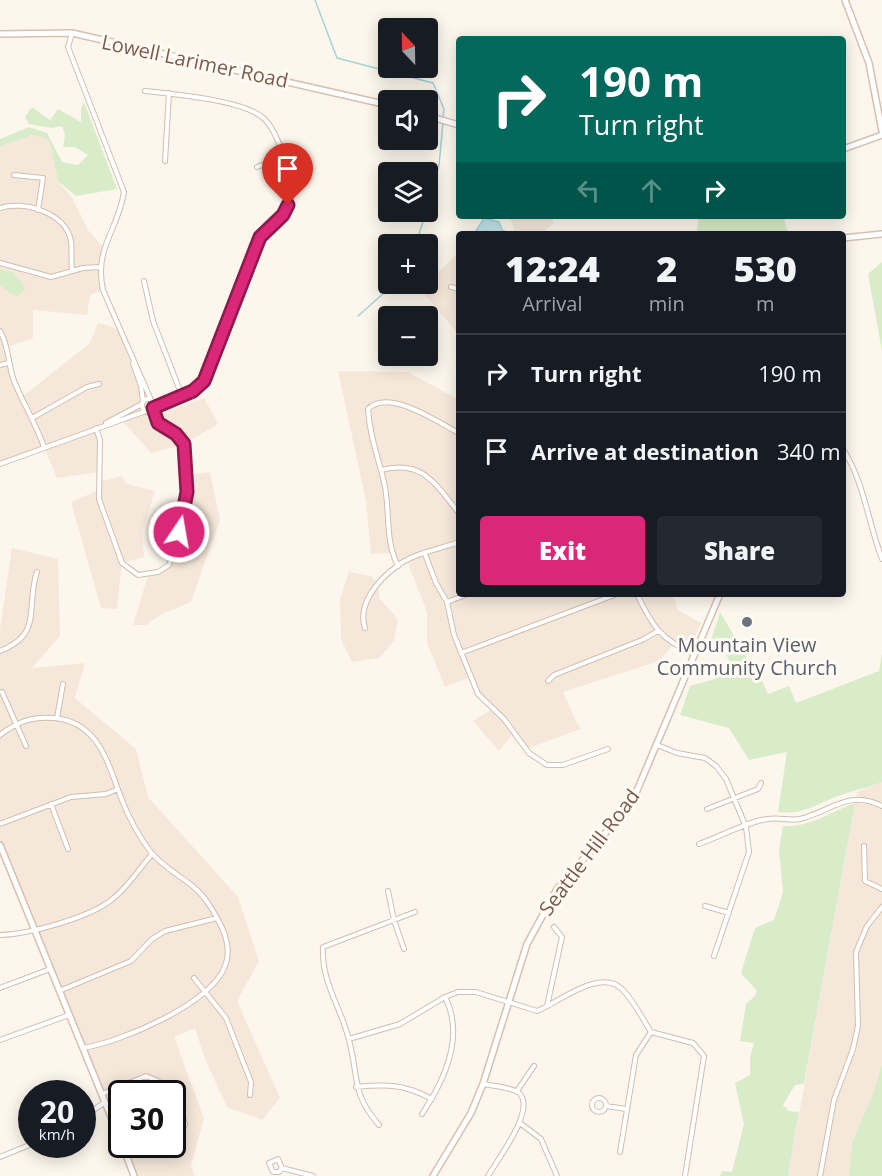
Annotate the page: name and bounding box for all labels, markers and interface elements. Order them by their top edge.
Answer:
north arrow [378,18,438,78]
map controls [378,18,438,366]
street label: Lowell Larimer Road [99,28,291,94]
text: 190 m [579,52,703,109]
icon: right [480,60,558,138]
button: sound [378,90,438,150]
text: Turn right [579,106,704,143]
pin [262,143,313,205]
icon: arrive [271,152,304,185]
button: layers [378,162,438,222]
icon: left [572,174,605,207]
icon: ahead [635,174,668,207]
icon: right [698,174,731,207]
button: + [378,234,438,294]
text: 12:24 [505,244,600,293]
text: 2 [656,244,677,293]
text: 530 [734,244,797,293]
text: Arrival [522,290,583,317]
text: min [649,290,685,317]
text: m [756,290,775,317]
button: − [378,306,438,366]
icon: right [480,357,513,390]
text: Turn right [531,358,642,388]
text: 190 m [758,358,822,388]
icon: arrive [480,435,513,468]
text: Arrive at destination [531,436,759,466]
text: 340 m [777,436,841,466]
position arrow [147,500,211,564]
button: Exit [480,516,645,585]
button: Share [657,516,822,585]
marker: Mountain View Community Church [740,615,754,629]
place label: Mountain View Community Church [657,631,837,681]
street label: Seattle Hill Road [533,783,645,921]
speed limit sign: 30 [108,1080,186,1158]
text: 20 [40,1091,74,1132]
text: km/h [39,1124,75,1144]

